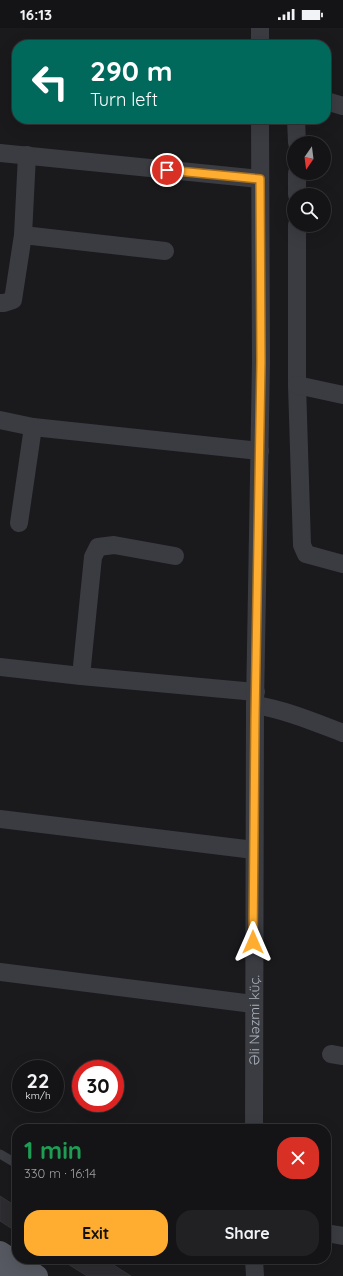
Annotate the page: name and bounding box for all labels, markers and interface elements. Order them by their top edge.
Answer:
text: 16:13 [20,5,52,24]
text: 290 m [90,53,173,88]
icon: left [24,56,76,108]
text: Turn left [90,88,158,111]
north arrow [287,136,331,180]
map controls [287,136,331,232]
pin [150,153,184,187]
icon: arrive [156,159,178,181]
button: search [287,188,331,232]
position arrow [232,921,274,963]
street label: Əli Nəzmi küç. [245,975,263,1065]
speed limit sign: 30 [72,1060,124,1112]
text: 22 [27,1068,49,1093]
text: km/h [25,1089,51,1102]
text: 1 min [24,1135,82,1165]
button: close [277,1137,319,1179]
text: 330 m · 16:14 [24,1165,96,1181]
button: Exit [24,1210,168,1256]
button: Share [176,1210,319,1256]

